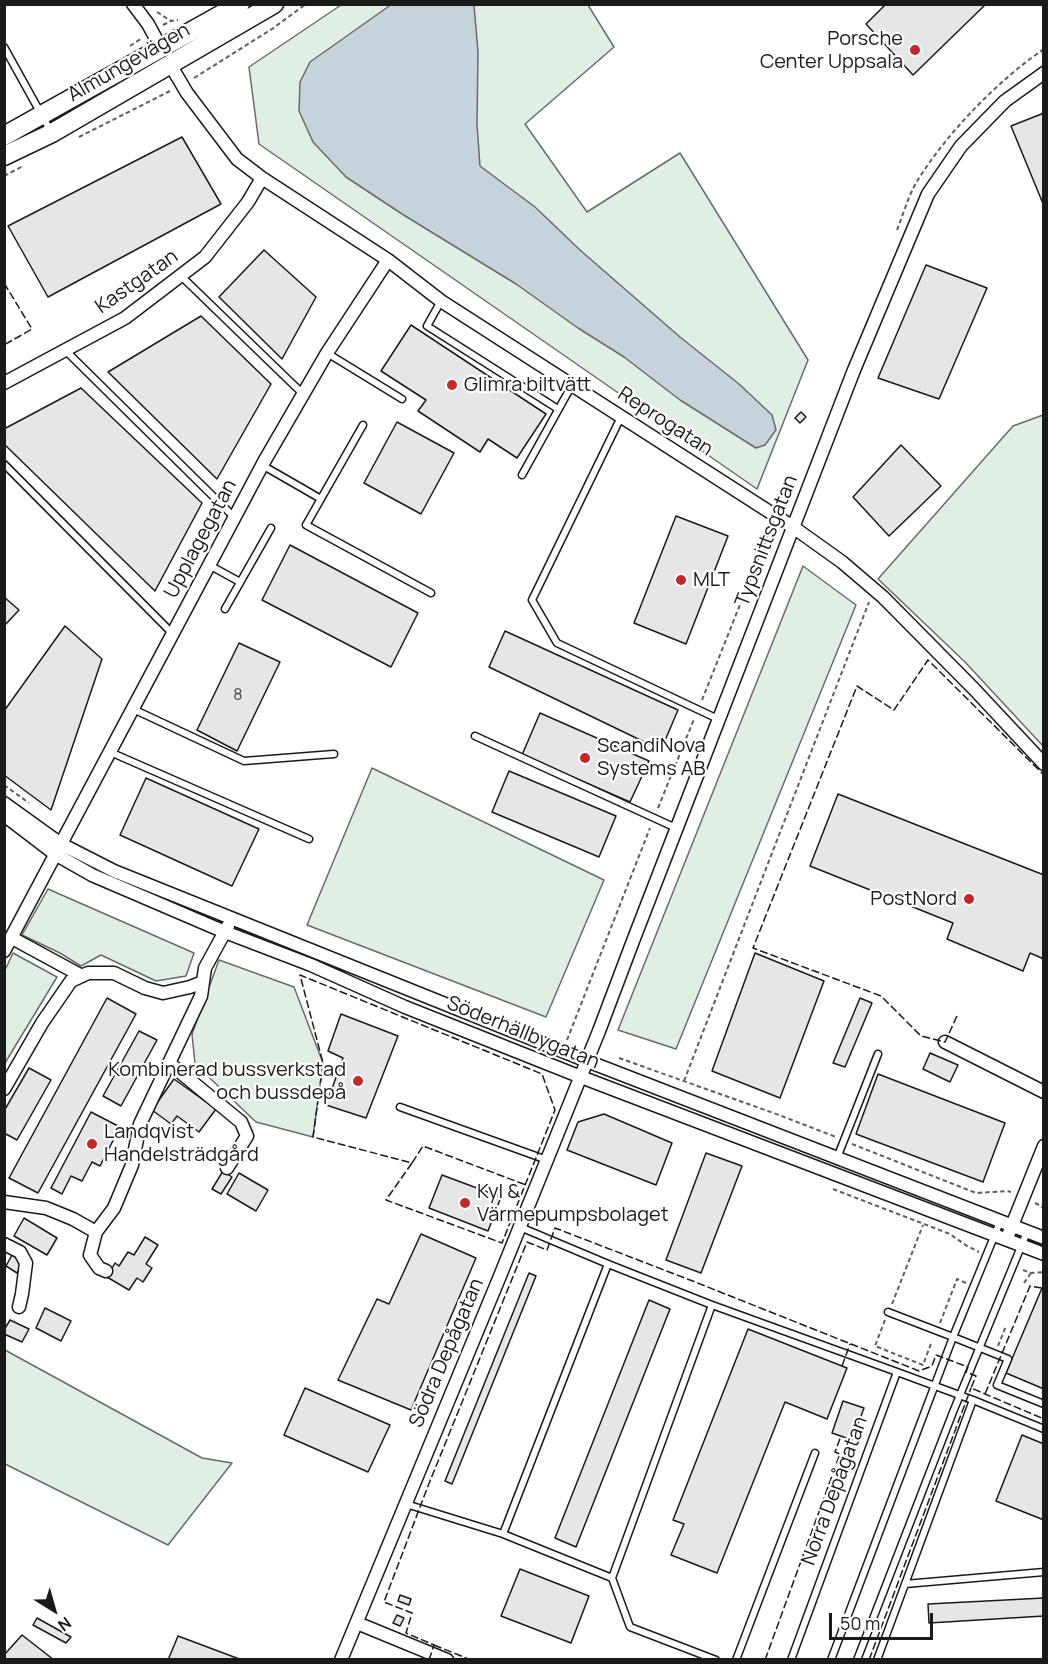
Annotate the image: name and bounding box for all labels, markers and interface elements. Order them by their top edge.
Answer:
street label: Almungevägen [64,18,194,108]
place label: Porsche Center Uppsala [760,27,903,74]
marker: Porsche Center Uppsala [908,43,922,57]
street label: Kastgatan [91,245,183,319]
place label: Glimra biltvätt [464,373,591,397]
marker: Glimra biltvätt [445,378,459,392]
street label: Reprogatan [613,382,717,462]
street label: Typsnittsgatan [731,472,803,610]
street label: Upplagegatan [160,476,242,602]
place label: MLT [693,568,730,592]
marker: MLT [674,573,688,587]
house number: 8 [233,686,243,706]
place label: ScandiNova Systems AB [597,734,706,781]
marker: ScandiNova Systems AB [578,751,592,765]
place label: PostNord [870,887,957,911]
marker: PostNord [962,892,976,906]
street label: Söderhällbygatan [443,991,603,1075]
place label: Kombinerad bussverkstad och bussdepå [108,1058,346,1105]
marker: Kombinerad bussverkstad och bussdepå [351,1074,365,1088]
place label: Landqvist Handelsträdgård [104,1120,259,1167]
marker: Landqvist Handelsträdgård [85,1137,99,1151]
place label: Kyl & Värmepumpsbolaget [477,1180,669,1227]
marker: Kyl & Värmepumpsbolaget [458,1196,472,1210]
street label: Södra Depågatan [405,1275,489,1431]
street label: Norra Depågatan [797,1413,873,1569]
north arrow [24,1580,84,1640]
scale bar [832,1601,936,1639]
text: 50 m [840,1611,880,1635]
text: N [54,1612,76,1637]

